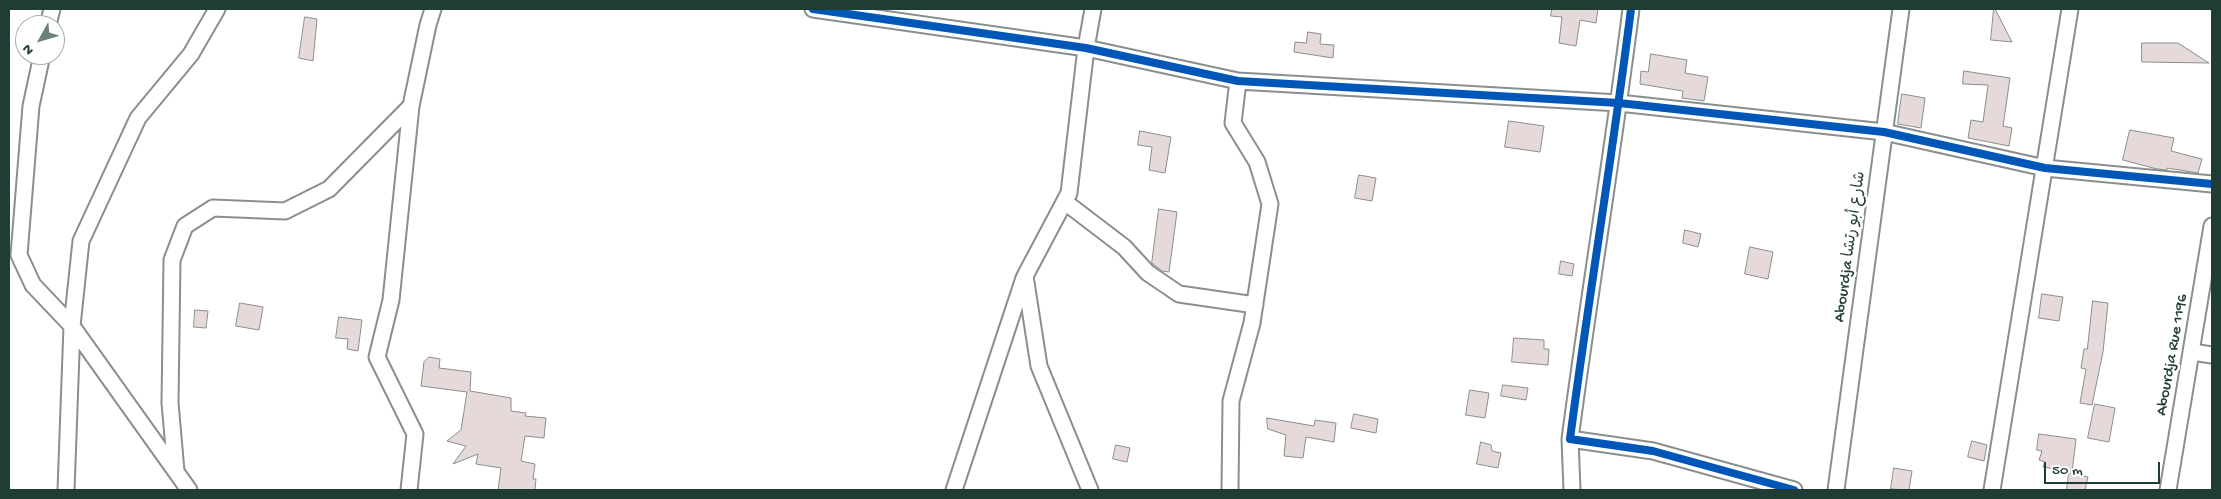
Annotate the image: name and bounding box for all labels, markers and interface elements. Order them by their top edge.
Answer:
north arrow [15,15,65,65]
text: N [19,40,38,58]
street label: Abourdja شارع أبو رتشا [1831,170,1871,324]
street label: Abourdja Rue 1196 [2153,293,2193,417]
scale bar [2046,452,2162,484]
text: 50 m [2052,462,2083,480]

